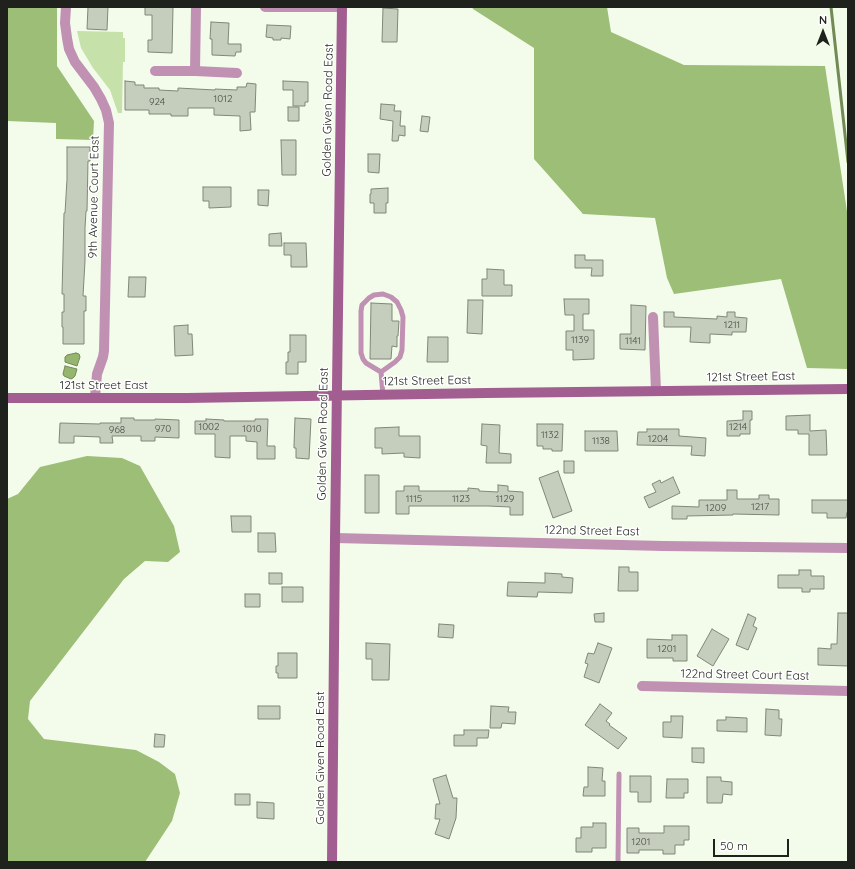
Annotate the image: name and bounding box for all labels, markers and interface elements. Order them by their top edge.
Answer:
north arrow [803,12,843,52]
text: N [819,13,827,27]
street label: Golden Given Road East [320,43,336,177]
house number: 1012 [214,93,232,105]
house number: 924 [149,96,165,108]
street label: 9th Avenue Court East [86,135,102,259]
house number: 1211 [724,319,740,331]
house number: 1139 [571,334,589,346]
house number: 1141 [625,335,641,347]
street label: Golden Given Road East [315,367,331,501]
street label: 121st Street East [707,369,795,385]
street label: 121st Street East [383,373,471,389]
street label: 121st Street East [60,378,148,392]
house number: 1002 [198,421,220,433]
house number: 1214 [729,421,747,433]
house number: 970 [155,423,171,435]
house number: 1010 [242,423,262,435]
house number: 968 [109,424,125,436]
house number: 1132 [541,429,559,441]
house number: 1204 [648,433,668,445]
house number: 1138 [592,435,610,447]
house number: 1115 [406,493,422,505]
house number: 1123 [452,493,470,505]
house number: 1129 [496,493,514,505]
house number: 1217 [751,501,769,513]
house number: 1209 [706,502,726,514]
street label: 122nd Street East [544,523,640,539]
house number: 1201 [658,643,676,655]
street label: 122nd Street Court East [680,667,810,683]
street label: Golden Given Road East [313,691,327,825]
scale bar [715,831,791,857]
house number: 1201 [632,836,650,848]
text: 50 m [720,838,748,853]

